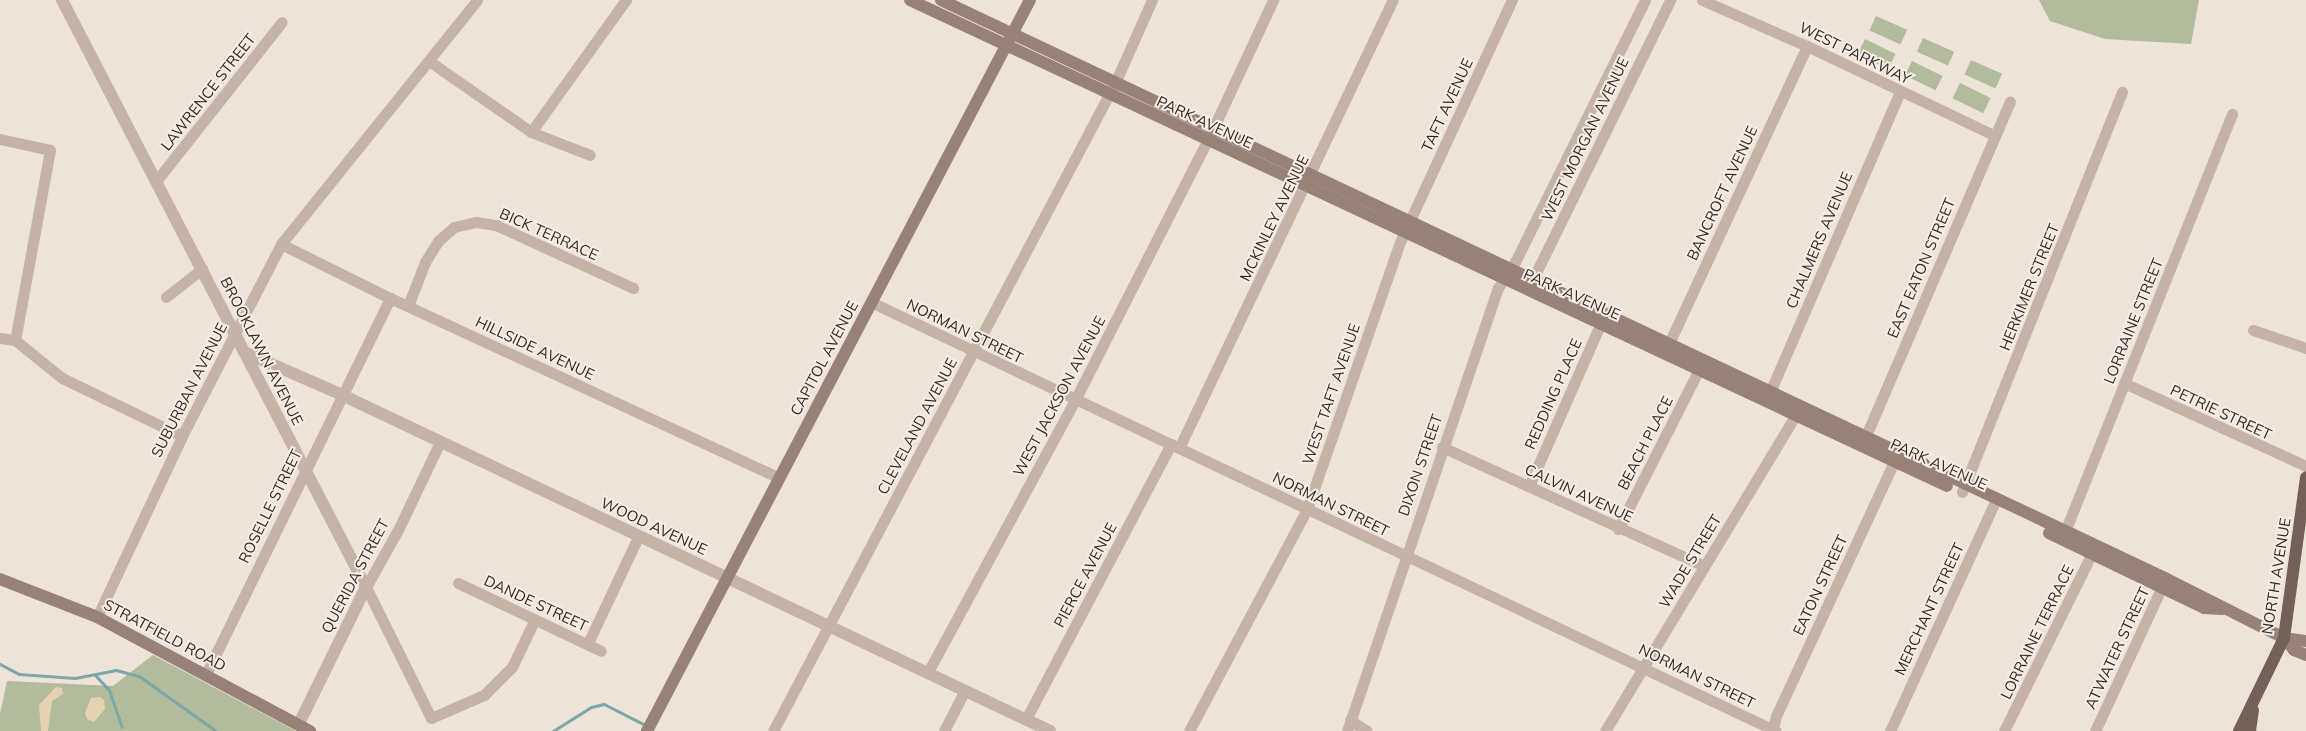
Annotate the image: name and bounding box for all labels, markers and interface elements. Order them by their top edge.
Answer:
street label: WEST PARKWAY [1796,18,1914,88]
street label: LAWRENCE STREET [157,30,259,154]
street label: WEST MORGAN AVENUE [1538,54,1632,224]
street label: TAFT AVENUE [1418,56,1476,154]
street label: PARK AVENUE [1154,92,1256,152]
street label: BANCROFT AVENUE [1683,123,1761,263]
street label: MCKINLEY AVENUE [1236,152,1312,284]
street label: CHALMERS AVENUE [1782,169,1856,311]
street label: EAST EATON STREET [1883,195,1959,341]
street label: BICK TERRACE [497,204,601,264]
street label: HERKIMER STREET [1995,221,2063,353]
street label: LORRAINE STREET [2100,256,2166,386]
street label: PARK AVENUE [1521,265,1623,323]
street label: BROOKLAWN AVENUE [217,274,307,428]
street label: NORMAN STREET [904,295,1026,367]
street label: CAPITOL AVENUE [786,298,862,418]
street label: HILLSIDE AVENUE [473,313,597,383]
street label: WEST JACKSON AVENUE [1009,313,1109,479]
street label: SUBURBAN AVENUE [147,320,231,460]
street label: WEST TAFT AVENUE [1298,321,1364,467]
street label: REDDING PLACE [1521,336,1585,452]
street label: CLEVELAND AVENUE [873,355,961,497]
street label: PETRIE STREET [2168,381,2274,443]
street label: BEACH PLACE [1614,393,1676,493]
street label: DIXON STREET [1394,412,1446,518]
street label: PARK AVENUE [1888,435,1990,493]
street label: ROSELLE STREET [235,446,305,566]
street label: CALVIN AVENUE [1522,460,1636,526]
street label: NORMAN STREET [1270,468,1392,540]
street label: WOOD AVENUE [598,494,710,558]
street label: WADE STREET [1655,511,1725,611]
street label: QUERIDA STREET [317,516,393,636]
street label: NORTH AVENUE [2258,516,2294,636]
street label: PIERCE AVENUE [1050,519,1120,631]
street label: EATON STREET [1789,532,1851,638]
street label: MERCHANT STREET [1890,540,1968,678]
street label: LORRAINE TERRACE [1997,562,2077,702]
street label: DANDE STREET [481,571,591,635]
street label: ATWATER STREET [2081,584,2153,712]
street label: STRATFIELD ROAD [101,595,229,675]
street label: NORMAN STREET [1636,640,1758,712]

